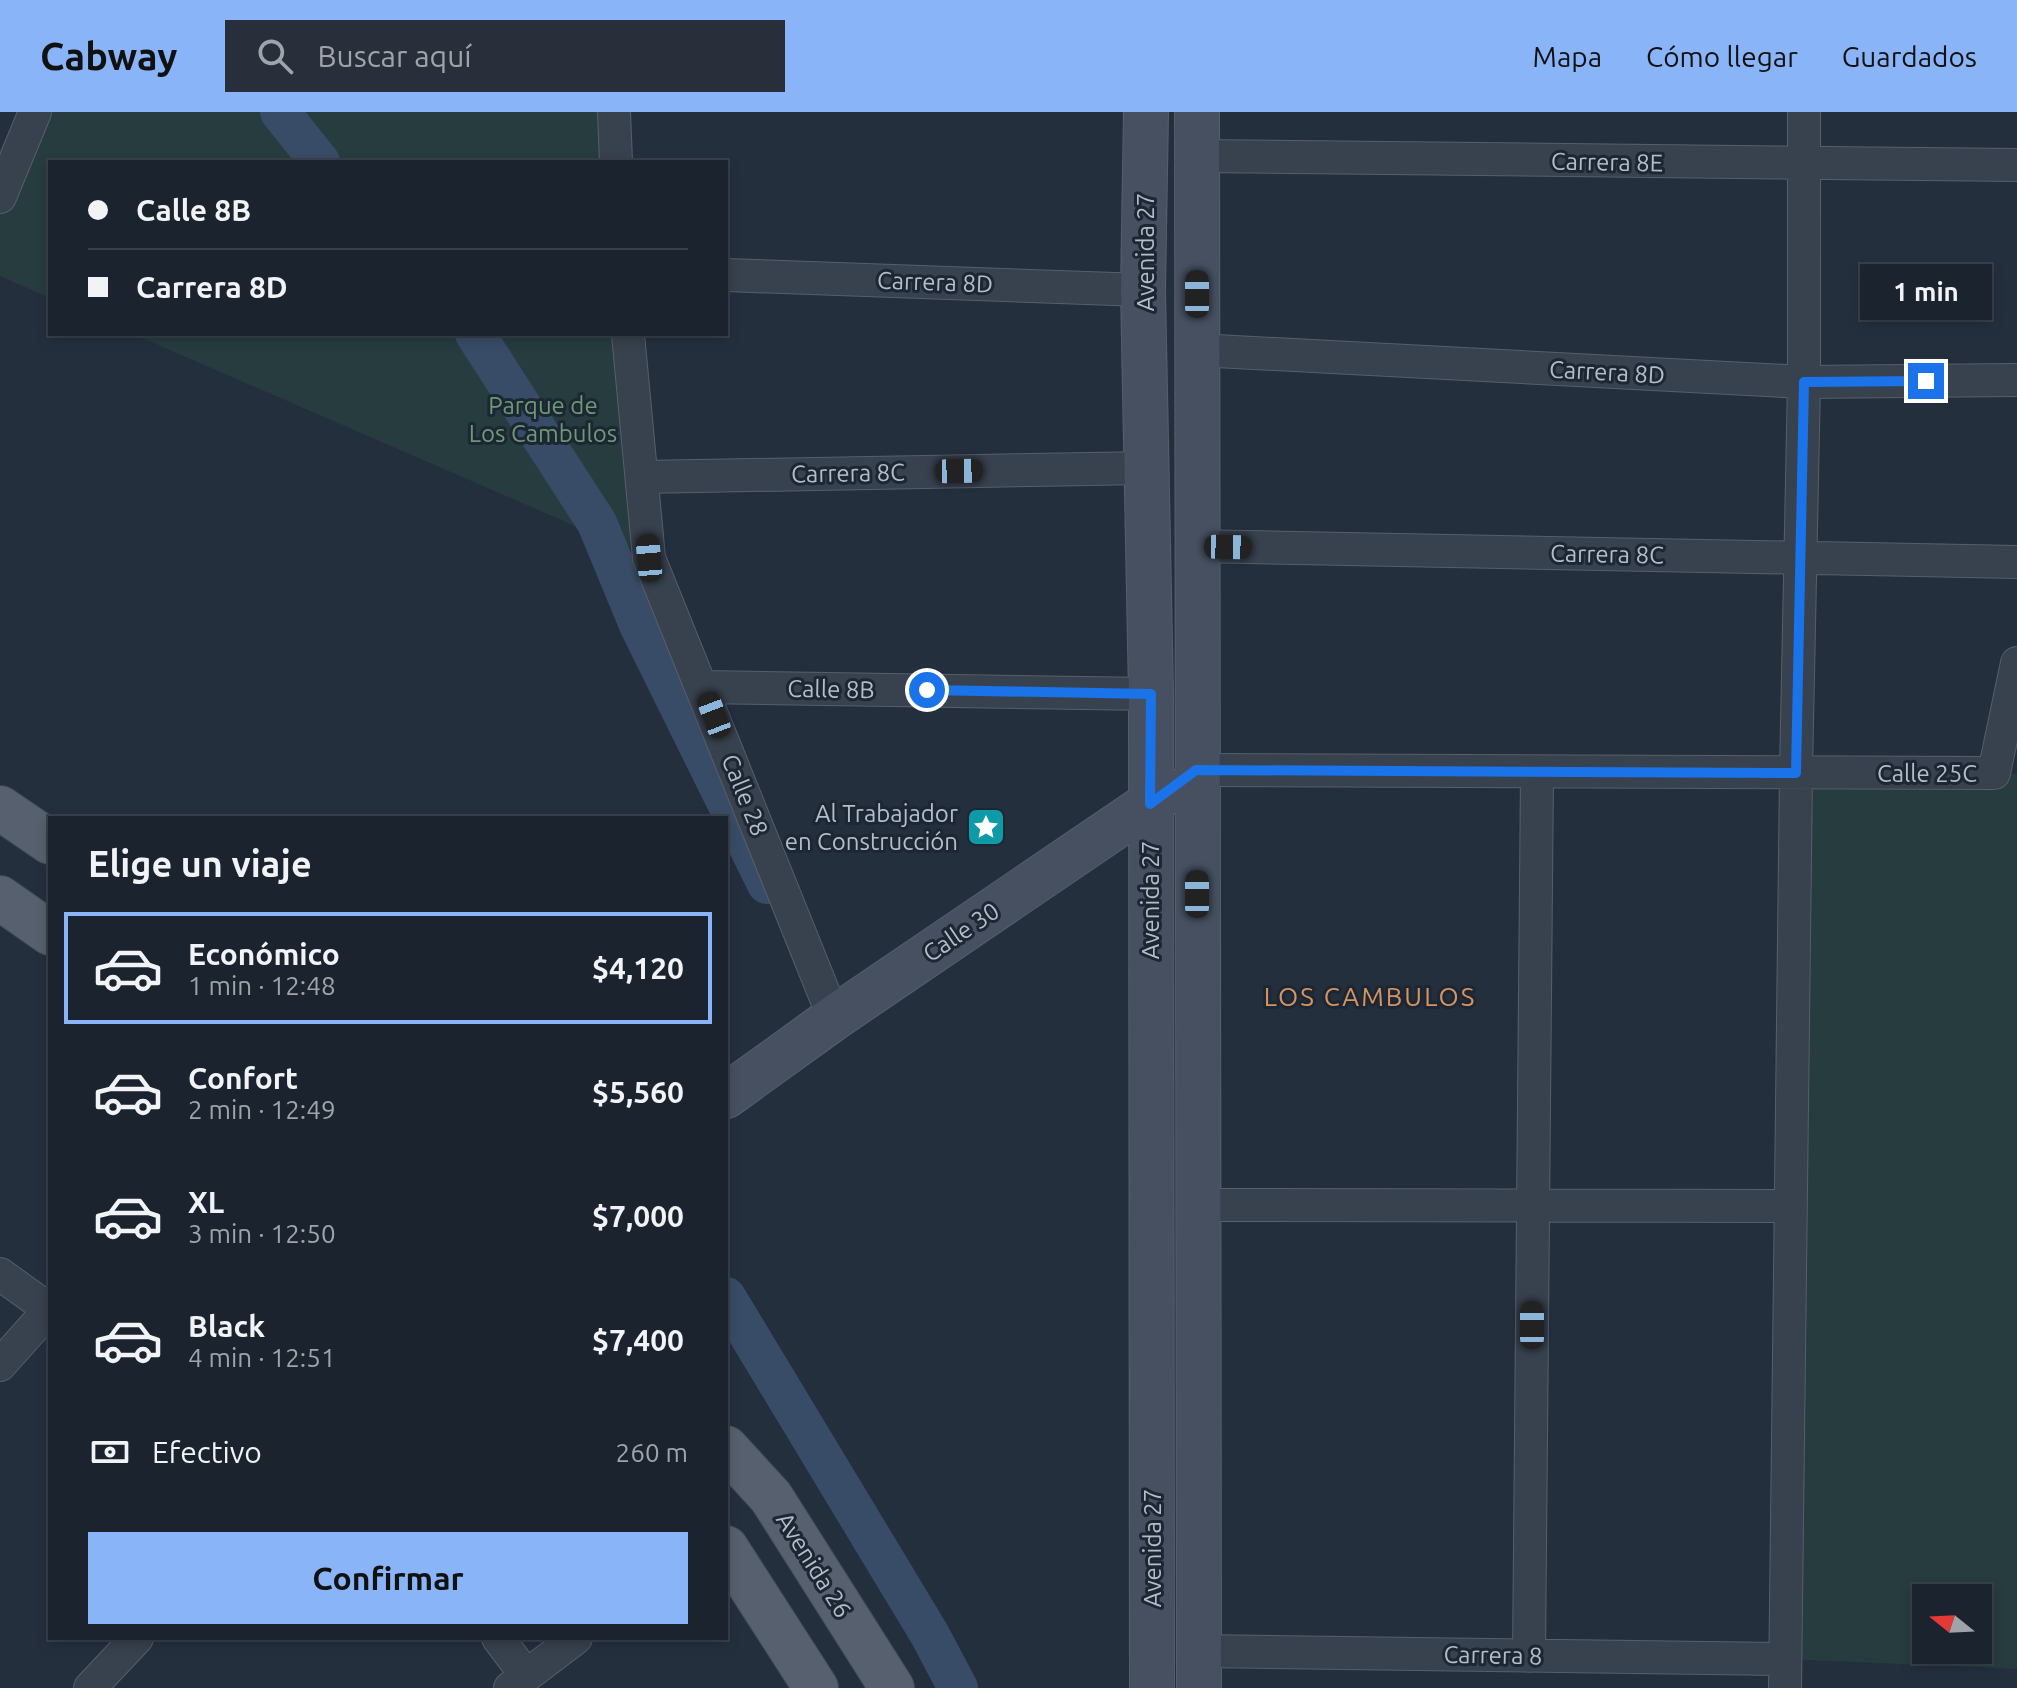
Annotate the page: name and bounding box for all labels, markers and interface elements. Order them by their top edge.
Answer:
search box [225,20,785,92]
icon: search [253,34,297,78]
text: Cabway [40,35,177,77]
text: Buscar aquí [317,39,472,73]
text: Mapa [1533,41,1602,72]
text: Cómo llegar [1646,41,1798,72]
text: Guardados [1842,41,1977,72]
street label: Carrera 8E [1551,148,1663,176]
text: Calle 8B [136,193,251,227]
street label: Avenida 27 [1132,193,1159,311]
callout: 1 min [1860,265,1992,321]
street label: Carrera 8D [877,266,993,298]
text: Carrera 8D [136,270,288,304]
car [1185,270,1209,318]
text: 1 min [1893,277,1959,306]
street label: Carrera 8D [1548,355,1666,389]
route end [1908,363,1944,399]
park label: Parque de Los Cambulos [469,392,617,447]
street label: Carrera 8C [791,459,905,487]
car [935,459,983,483]
car [635,533,663,583]
car [1204,535,1252,559]
street label: Carrera 8C [1550,540,1664,568]
route start [909,672,945,708]
street label: Calle 8B [787,675,875,703]
car [694,688,734,742]
street label: Calle 28 [716,750,774,840]
street label: Calle 25C [1877,760,1977,787]
place label: Al Trabajador en Construcción [785,800,958,855]
place icon: Al Trabajador en Construcción [965,806,1007,848]
street label: Avenida 27 [1137,841,1164,959]
text: Elige un viaje [88,843,312,884]
car [1185,870,1209,918]
street label: Calle 30 [918,897,1004,967]
icon: car [92,932,164,1004]
text: Económico [188,937,340,971]
text: $4,120 [592,951,684,985]
text: 1 min · 12:48 [188,971,336,1000]
district label: LOS CAMBULOS [1264,982,1476,1011]
icon: car [92,1056,164,1128]
text: Confort [188,1061,298,1095]
text: $5,560 [592,1075,684,1109]
text: 2 min · 12:49 [188,1095,336,1124]
icon: car [92,1180,164,1252]
text: XL [188,1185,224,1219]
text: $7,000 [592,1199,684,1233]
text: 3 min · 12:50 [188,1219,336,1248]
car [1520,1301,1544,1349]
icon: car [92,1304,164,1376]
text: Black [188,1309,265,1343]
text: $7,400 [592,1323,684,1357]
text: 4 min · 12:51 [188,1343,336,1372]
icon: cash [88,1430,132,1474]
text: Efectivo [152,1435,262,1469]
text: 260 m [616,1438,688,1467]
street label: Avenida 27 [1139,1489,1166,1607]
street label: Avenida 26 [771,1508,857,1622]
button: Confirmar [88,1532,688,1624]
north arrow [1912,1584,1992,1664]
map controls [1912,1584,1992,1664]
street label: Carrera 8 [1443,1641,1543,1669]

